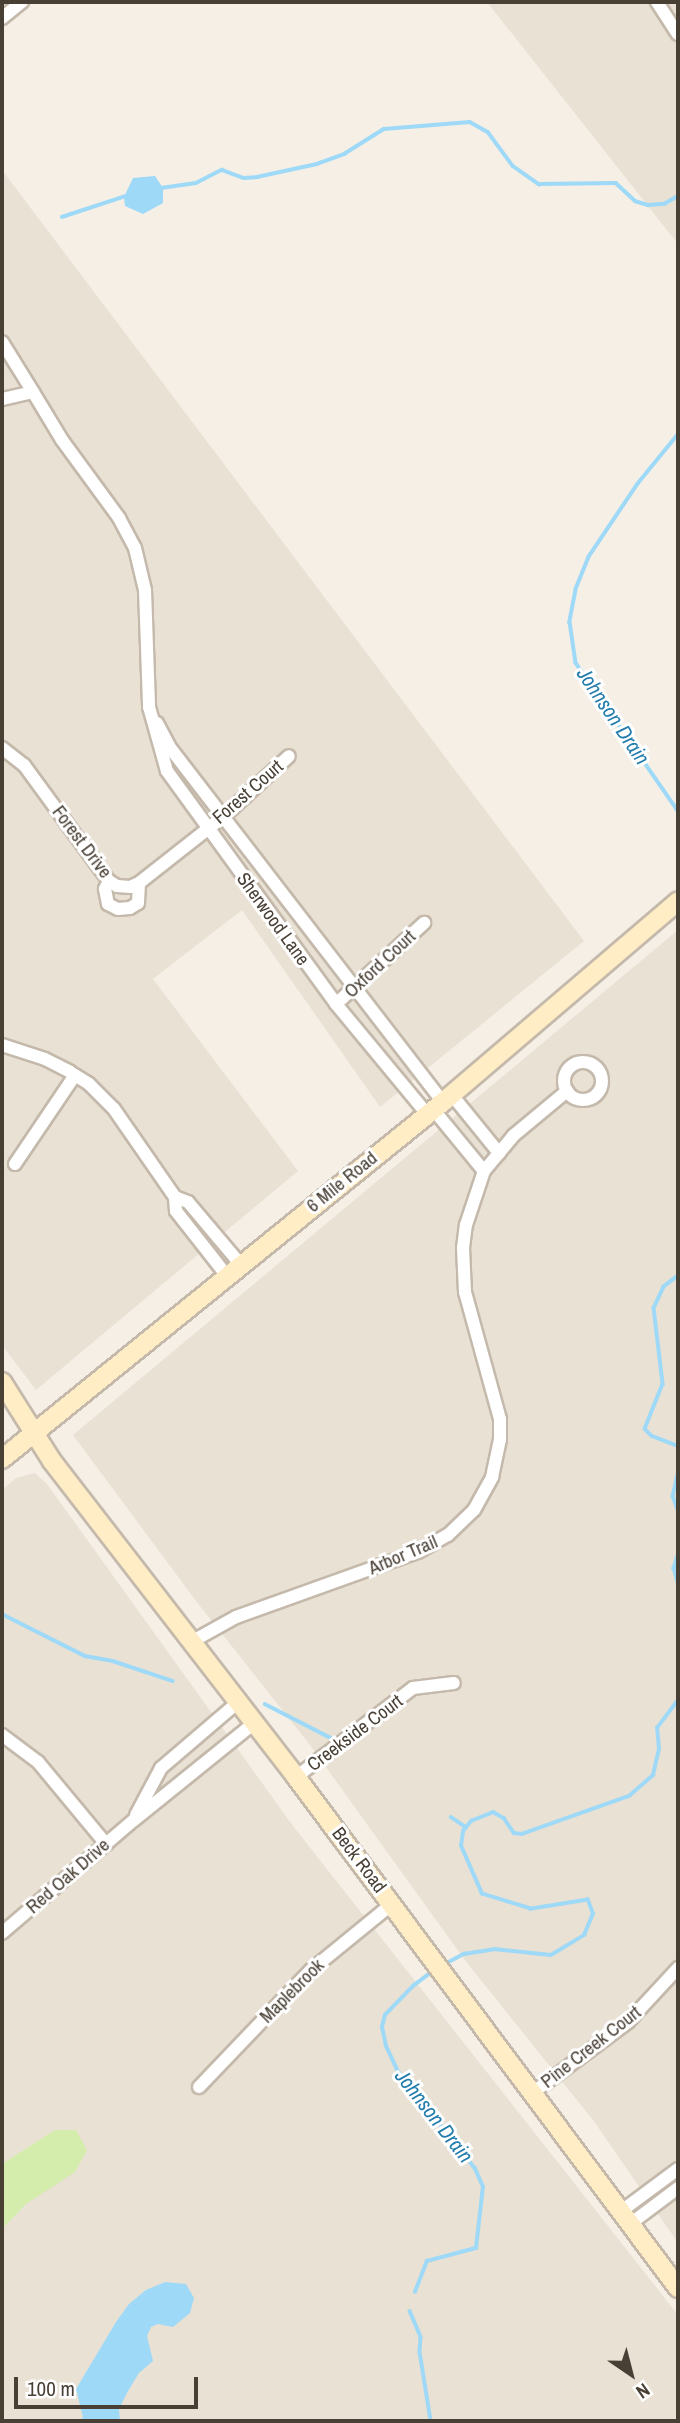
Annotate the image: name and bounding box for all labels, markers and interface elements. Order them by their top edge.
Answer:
water label: Johnson Drain [571,663,655,769]
street label: Forest Court [208,755,288,829]
street label: Forest Drive [47,801,117,883]
street label: Sherwood Lane [232,868,314,970]
street label: Oxford Court [340,925,420,1003]
street label: 6 Mile Road [302,1147,382,1217]
street label: Arbor Trail [365,1530,441,1580]
street label: Creekside Court [303,1690,407,1776]
street label: Beck Road [327,1823,391,1897]
street label: Red Oak Drive [22,1834,114,1918]
street label: Maplebrook [255,1954,329,2028]
street label: Pine Creek Court [537,2001,645,2093]
water label: Johnson Drain [390,2064,478,2168]
north arrow [596,2339,666,2409]
scale bar [18,2364,201,2408]
text: 100 m [27,2374,75,2403]
text: N [631,2377,655,2405]

